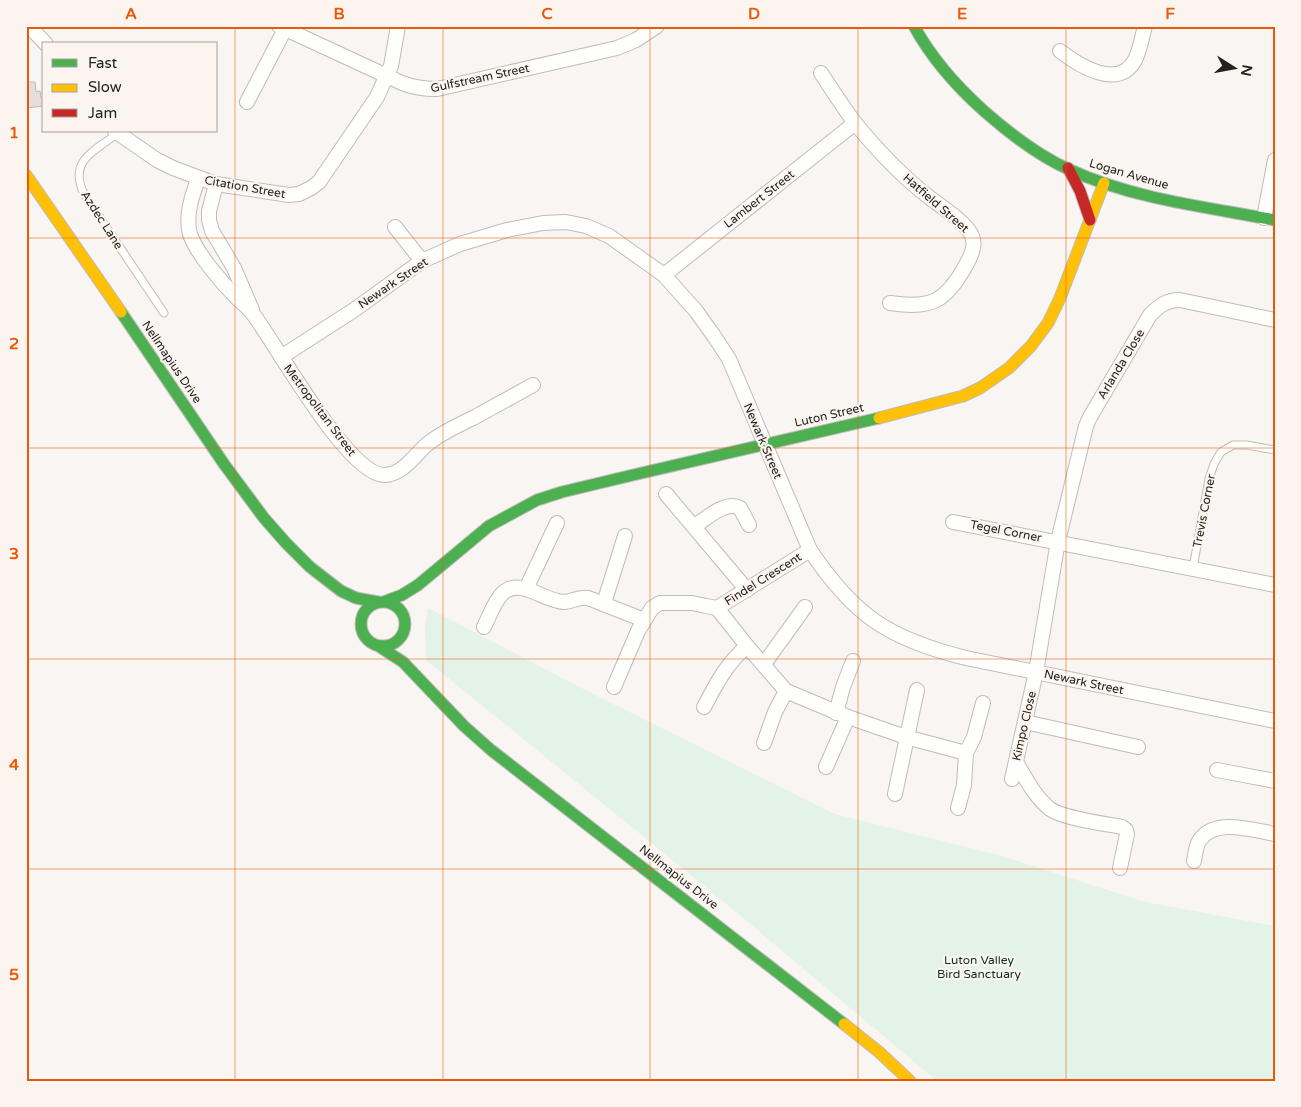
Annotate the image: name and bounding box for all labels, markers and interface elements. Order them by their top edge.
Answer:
text: A [125,4,137,24]
text: B [333,4,345,24]
text: C [541,4,553,24]
text: D [748,4,760,24]
text: E [957,4,967,24]
text: F [1165,4,1175,24]
legend [42,42,218,132]
north arrow [1208,42,1258,92]
text: Fast [88,54,118,72]
street label: Gulfstream Street [429,61,531,95]
text: N [1237,63,1256,78]
text: Slow [88,78,122,96]
text: Jam [88,104,117,122]
text: 1 [9,123,19,143]
street label: Logan Avenue [1088,156,1170,192]
street label: Lambert Street [721,167,797,231]
street label: Hatfield Street [900,171,972,236]
street label: Citation Street [203,173,287,201]
street label: Azdec Lane [78,188,126,252]
street label: Newark Street [356,254,431,311]
street label: Nellmapius Drive [139,318,205,406]
street label: Arlanda Close [1095,326,1147,402]
text: 2 [9,334,19,354]
street label: Metropolitan Street [281,361,359,459]
street label: Luton Street [793,400,865,430]
street label: Newark Street [741,401,785,481]
street label: Trevis Corner [1190,473,1218,549]
street label: Tegel Corner [969,517,1043,545]
text: 3 [9,544,19,564]
street label: Findel Crescent [722,550,804,608]
street label: Newark Street [1043,667,1125,697]
street label: Kimpo Close [1009,690,1039,762]
text: 4 [9,755,19,775]
street label: Nellmapius Drive [637,842,721,912]
park label: Luton Valley Bird Sanctuary [937,953,1021,981]
text: 5 [9,965,19,985]

